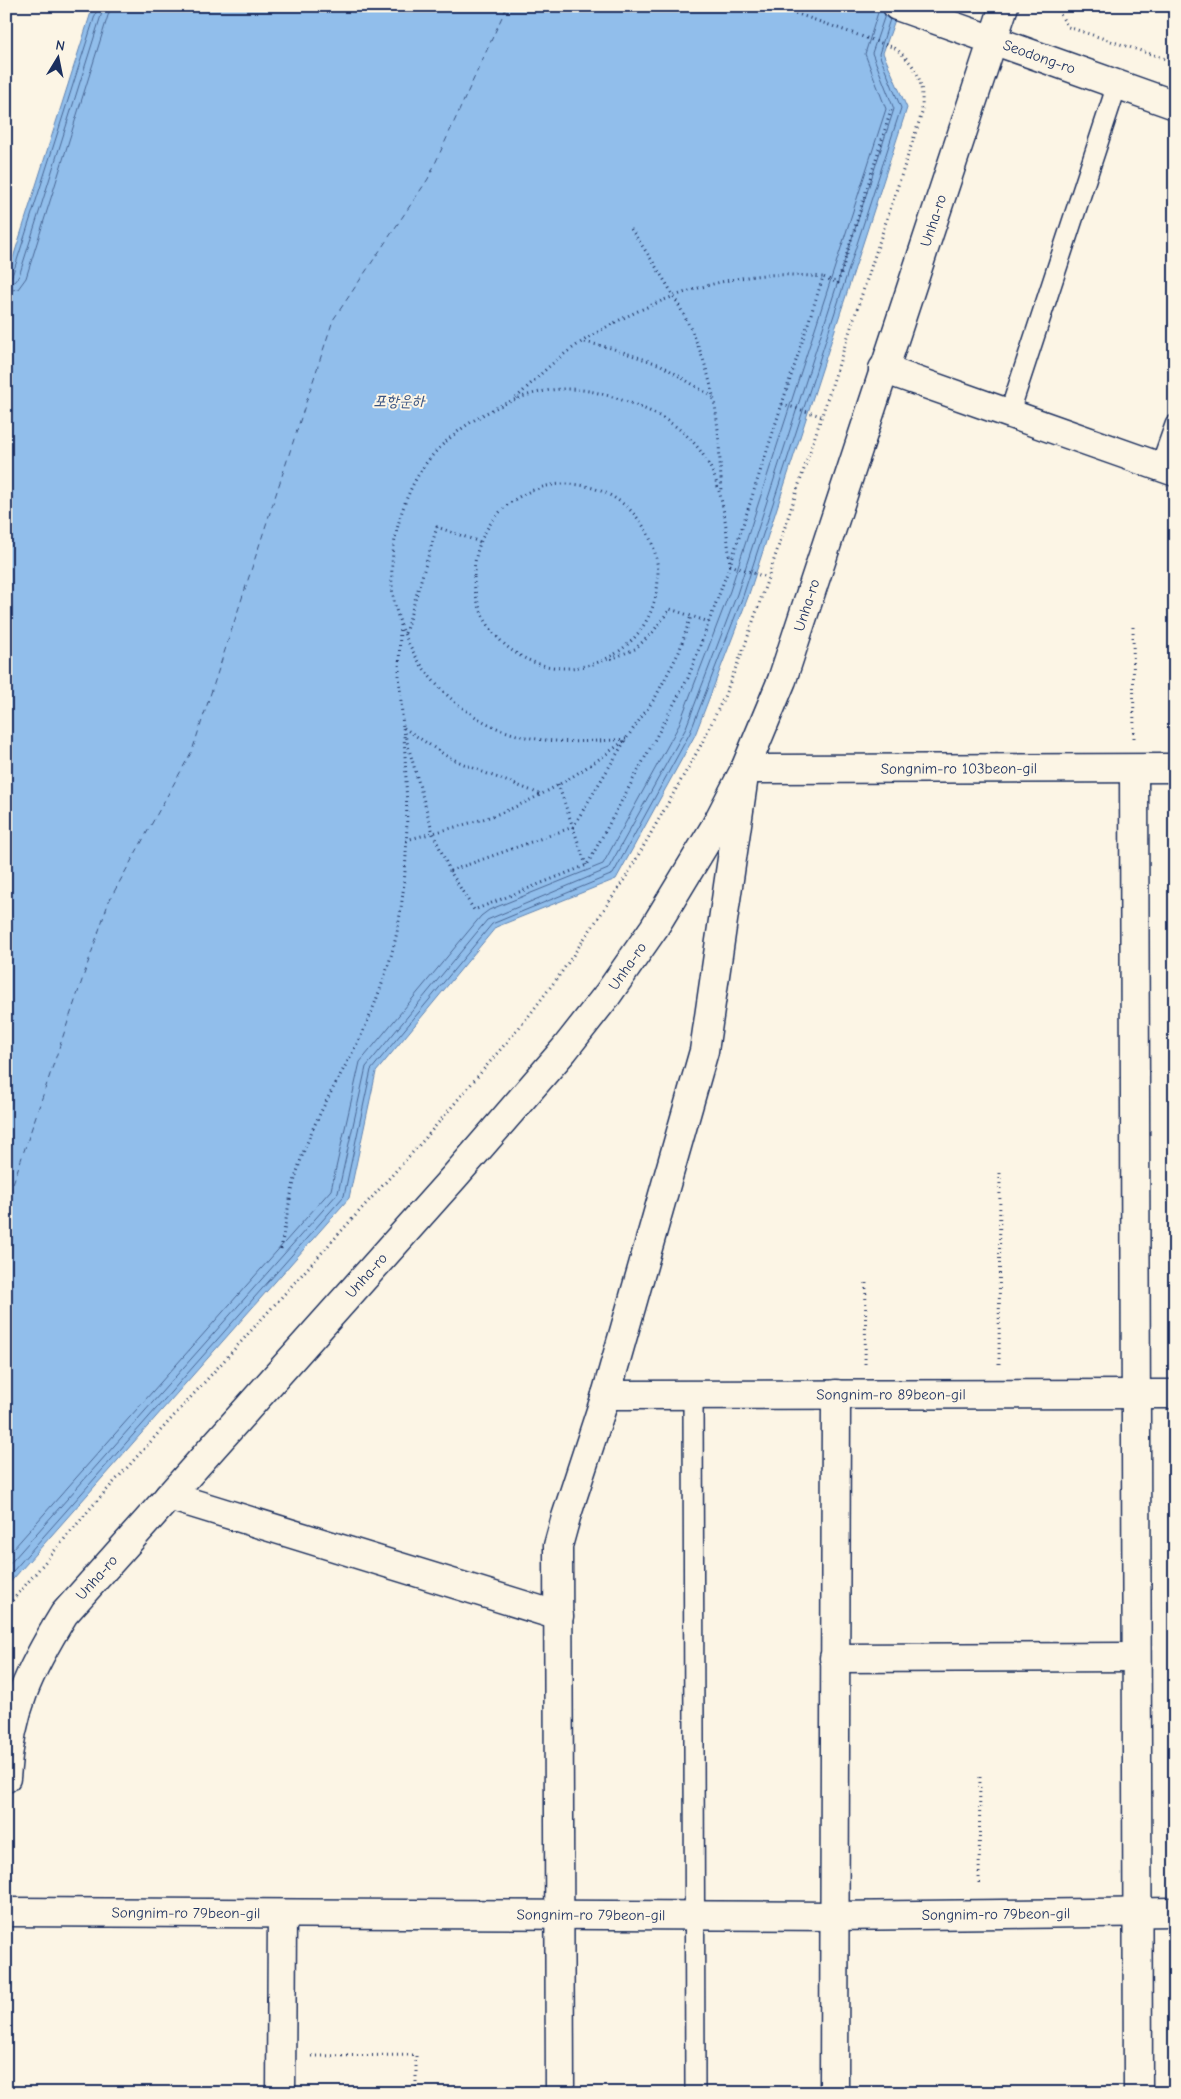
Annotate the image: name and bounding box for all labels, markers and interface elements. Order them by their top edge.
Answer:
north arrow [32,32,82,82]
street label: Seodong-ro [1001,36,1078,78]
text: N [54,37,66,55]
street label: Unha-ro [916,192,950,249]
water label: 포항운하 [373,392,426,410]
street label: Unha-ro [790,577,824,634]
street label: Songnim-ro 103beon-gil [881,759,1037,778]
street label: Unha-ro [605,939,650,994]
street label: Unha-ro [341,1249,391,1302]
street label: Songnim-ro 89beon-gil [816,1385,966,1404]
street label: Unha-ro [72,1551,121,1604]
street label: Songnim-ro 79beon-gil [112,1904,260,1922]
street label: Songnim-ro 79beon-gil [921,1904,1070,1924]
street label: Songnim-ro 79beon-gil [517,1905,665,1924]

